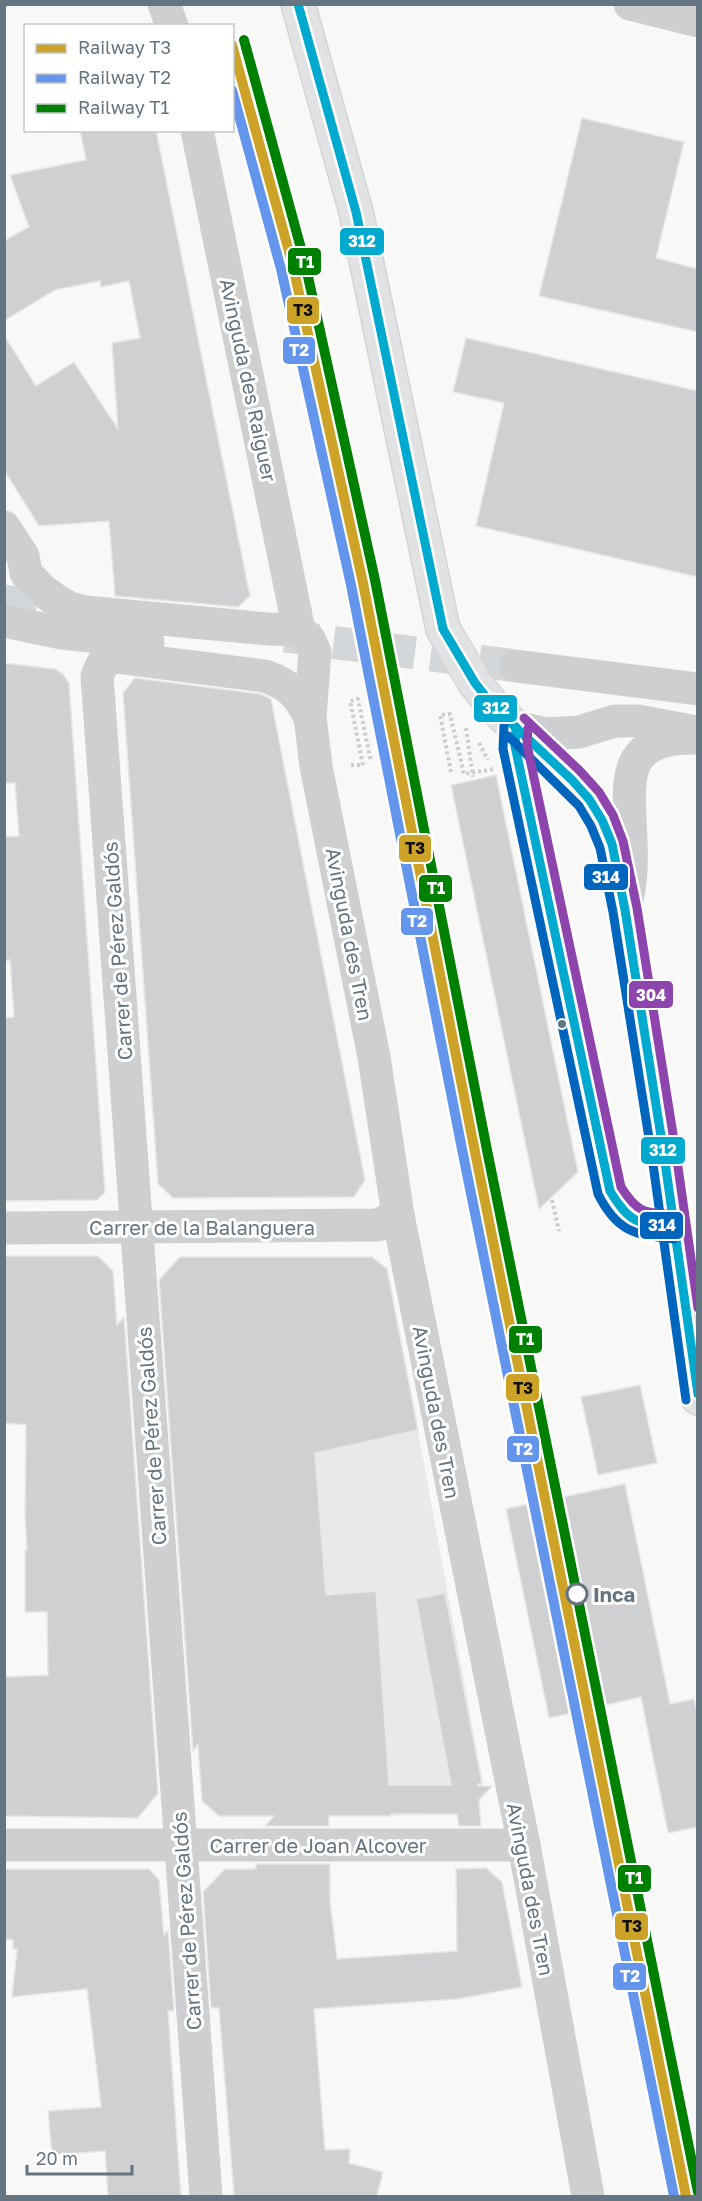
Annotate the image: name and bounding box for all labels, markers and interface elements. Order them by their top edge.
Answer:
legend [24,24,234,132]
text: Railway T3 [78,36,171,58]
text: Railway T2 [78,66,171,88]
text: Railway T1 [78,96,169,118]
line badge: 312 [339,227,385,256]
text: 312 [348,231,376,251]
line badge: T1 [287,247,322,276]
text: T1 [296,252,314,272]
street label: Avinguda des Raiguer [216,276,282,484]
line badge: T3 [286,296,320,325]
text: T3 [293,300,313,320]
line badge: T2 [282,336,316,365]
text: T2 [289,340,309,360]
line badge: 312 [473,694,518,723]
text: 312 [482,698,510,718]
line badge: T3 [398,834,432,863]
text: T3 [405,838,425,858]
street label: Carrer de Pérez Galdós [97,841,137,1061]
street label: Avinguda des Tren [321,845,379,1023]
line badge: 314 [583,863,629,891]
text: 314 [592,867,620,887]
line badge: T1 [418,874,453,903]
text: T1 [427,878,445,898]
line badge: T2 [400,907,434,936]
text: T2 [407,911,427,931]
line badge: 304 [628,980,674,1009]
text: 304 [636,985,666,1005]
unlabelled marker [556,1018,568,1030]
line badge: 312 [640,1136,686,1165]
text: 312 [649,1140,677,1160]
line badge: 314 [639,1211,684,1240]
street label: Carrer de la Balanguera [89,1215,315,1239]
text: 314 [648,1215,676,1235]
street label: Avinguda des Tren [408,1323,466,1501]
line badge: T1 [508,1325,543,1354]
street label: Carrer de Pérez Galdós [131,1326,171,1546]
text: T1 [516,1329,534,1349]
line badge: T3 [505,1373,540,1402]
text: T3 [513,1378,533,1398]
line badge: T2 [506,1435,540,1463]
text: T2 [513,1439,533,1459]
place label: Inca [593,1582,635,1606]
marker: Inca [566,1583,588,1605]
street label: Avinguda des Tren [502,1800,560,1978]
street label: Carrer de Pérez Galdós [166,1811,206,2031]
street label: Carrer de Joan Alcover [209,1833,427,1857]
line badge: T1 [617,1864,652,1893]
text: T1 [625,1868,643,1888]
line badge: T3 [614,1912,649,1941]
text: T3 [622,1916,642,1936]
line badge: T2 [612,1962,647,1991]
text: T2 [620,1966,640,1986]
scale bar [27,2138,132,2176]
text: 20 m [36,2147,78,2169]

